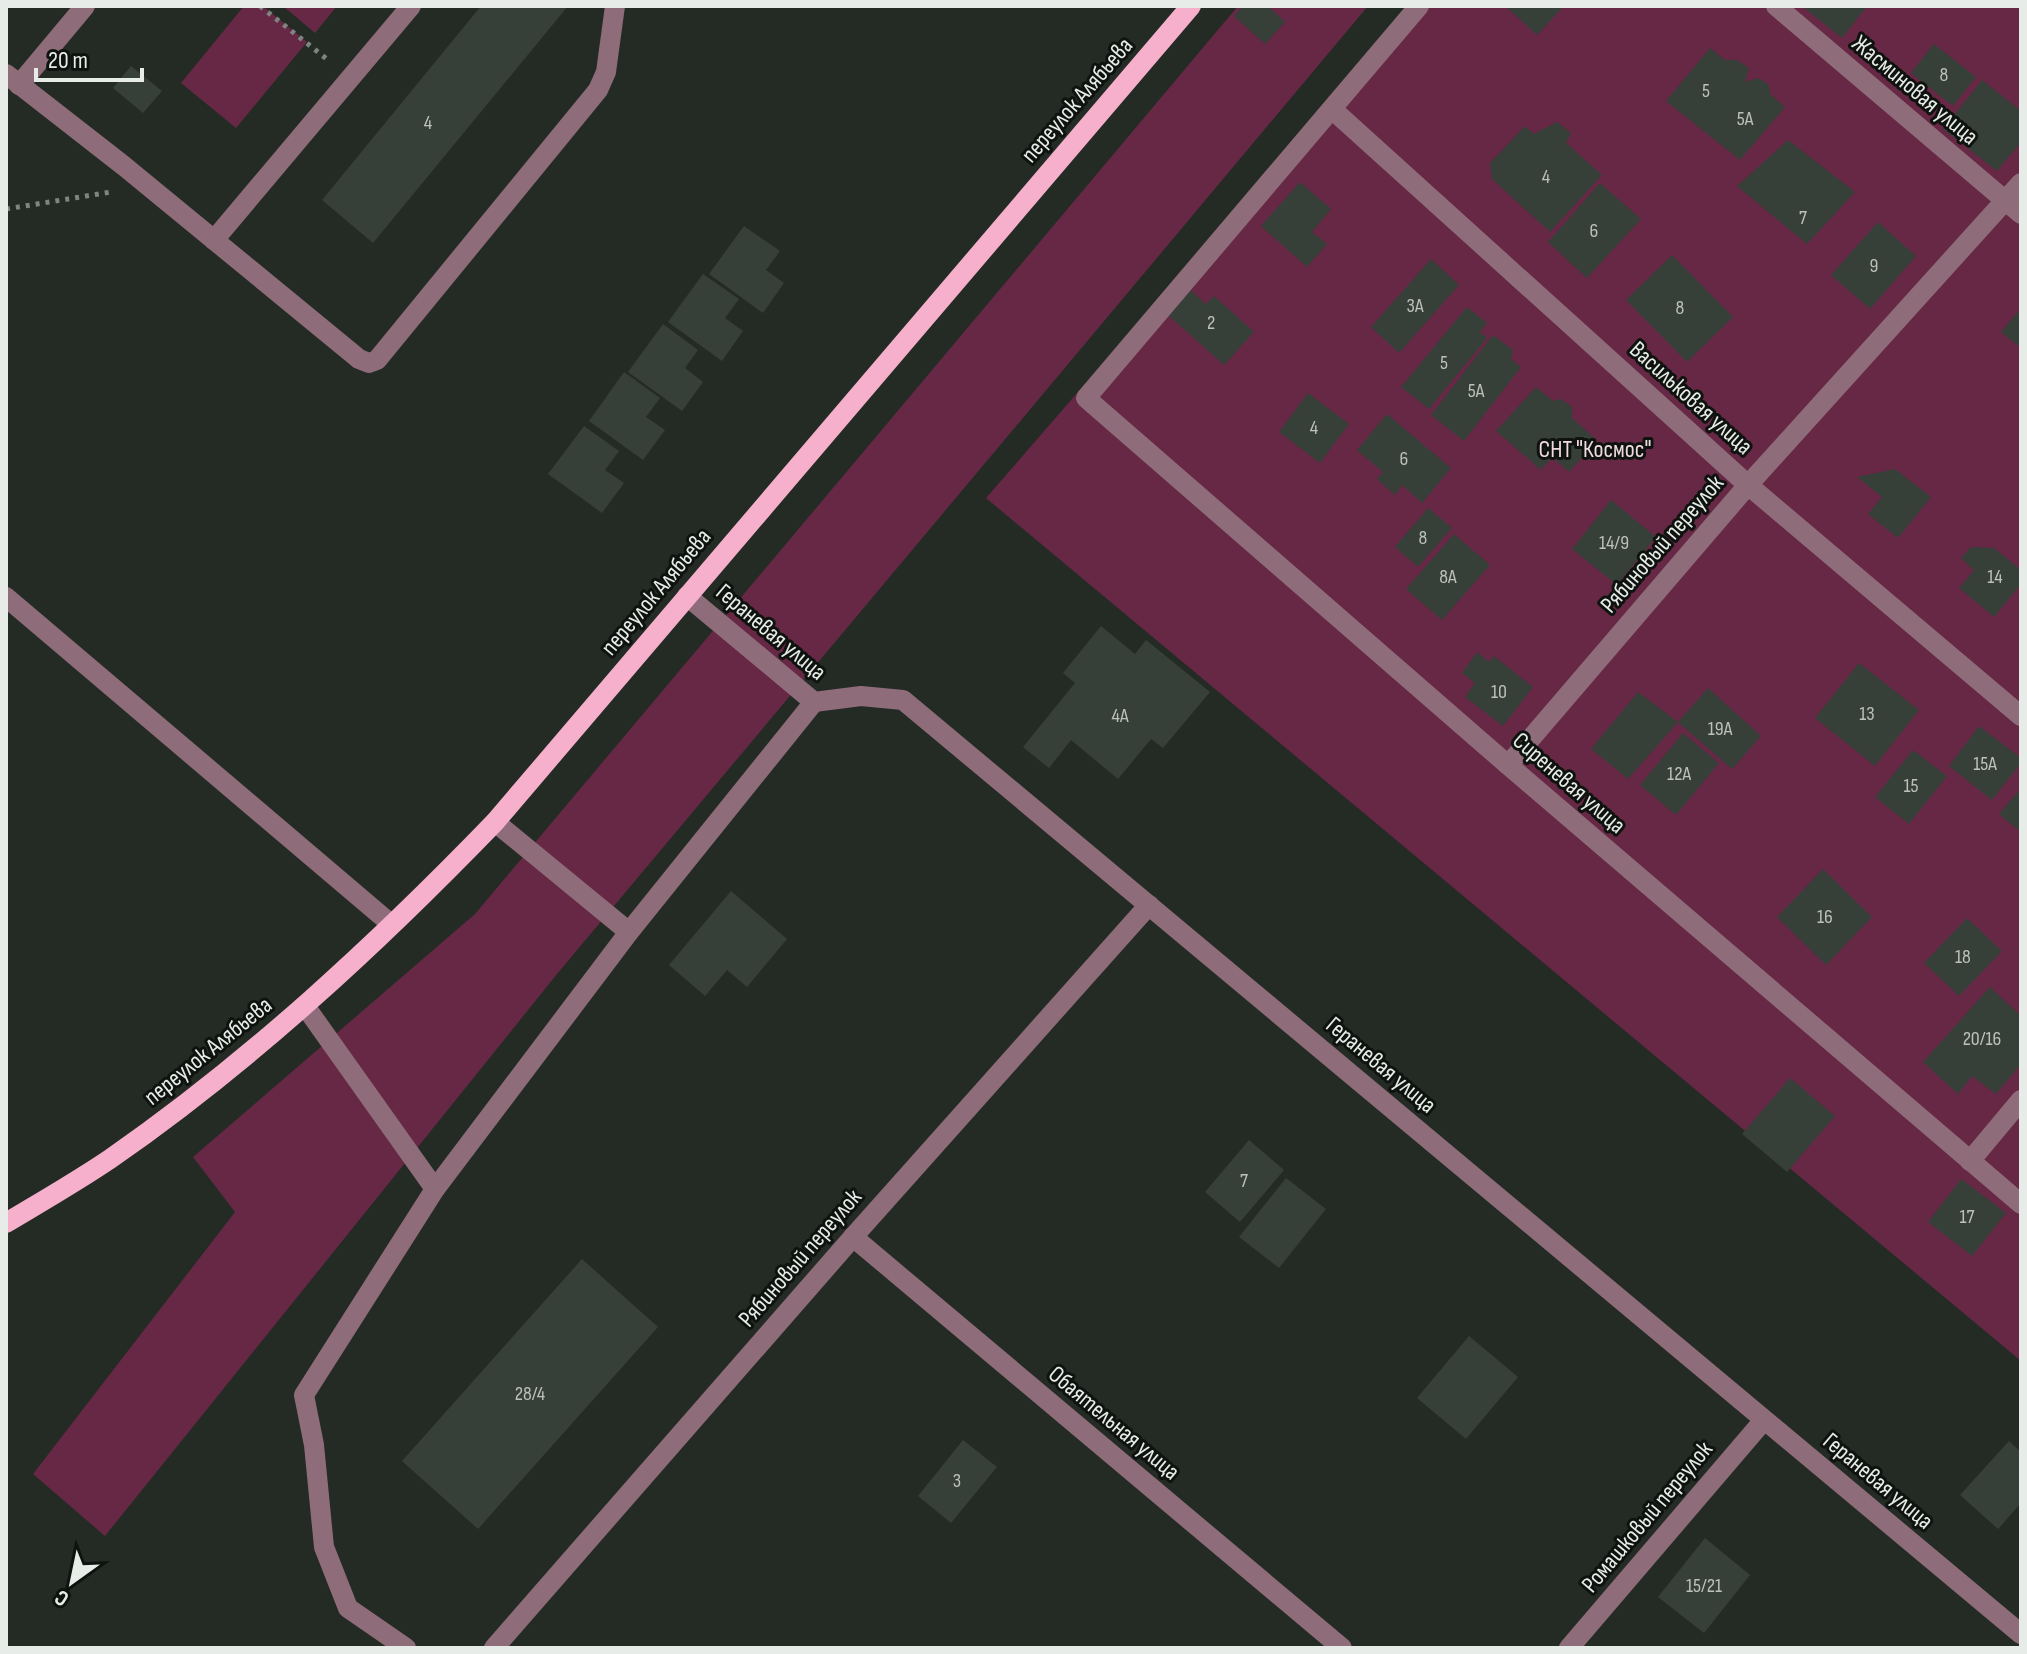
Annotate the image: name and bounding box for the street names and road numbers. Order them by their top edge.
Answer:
street label: Жасминовая улица [1846,29,1984,151]
street label: переулок Алябьева [1015,32,1139,168]
street label: Васильковая улица [1624,335,1758,461]
street label: Рябиновый переулок [1594,468,1730,619]
street label: переулок Алябьева [595,523,717,661]
street label: Гераневая улица [710,578,832,686]
street label: Сиреневая улица [1507,726,1631,840]
street label: переулок Алябьева [138,991,278,1111]
street label: Гераневая улица [1320,1011,1442,1119]
street label: Рябиновый переулок [732,1182,868,1333]
street label: Обаятельная улица [1042,1360,1186,1486]
street label: Гераневая улица [1817,1427,1939,1535]
street label: Ромашковый переулок [1575,1435,1719,1599]

